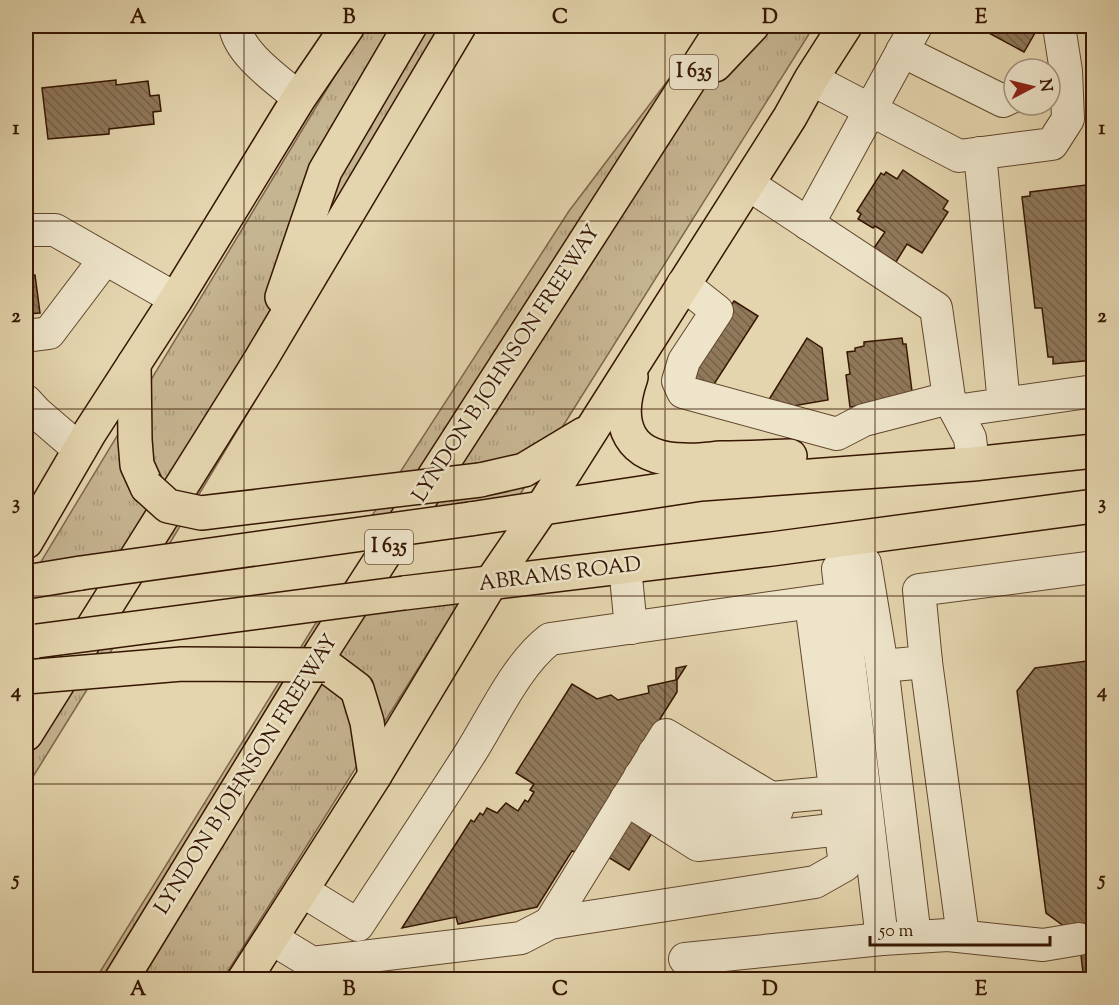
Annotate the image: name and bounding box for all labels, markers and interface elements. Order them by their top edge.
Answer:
text: A [130,4,147,33]
text: B [343,4,356,33]
text: C [552,4,568,33]
text: D [762,4,778,33]
text: E [975,4,988,33]
road number: I 635 [670,55,718,89]
north arrow [1002,57,1062,117]
text: N [1032,78,1057,93]
text: 1 [13,115,20,144]
text: 1 [1099,115,1106,144]
street label: LYNDON B JOHNSON FREEWAY [406,219,608,509]
text: 2 [11,303,21,332]
text: 2 [1097,303,1107,332]
text: 3 [12,490,20,519]
text: 3 [1098,490,1106,519]
road number: I 635 [365,530,413,564]
street label: ABRAMS ROAD [477,550,643,600]
street label: LYNDON B JOHNSON FREEWAY [148,629,346,921]
text: 4 [10,678,21,707]
text: 4 [1096,678,1107,707]
text: 5 [11,866,20,895]
text: 5 [1097,866,1106,895]
scale bar [870,909,1050,947]
text: 50 m [878,919,914,945]
text: A [130,976,147,1005]
text: B [343,976,356,1005]
text: C [552,976,568,1005]
text: D [762,976,778,1005]
text: E [975,976,988,1005]

